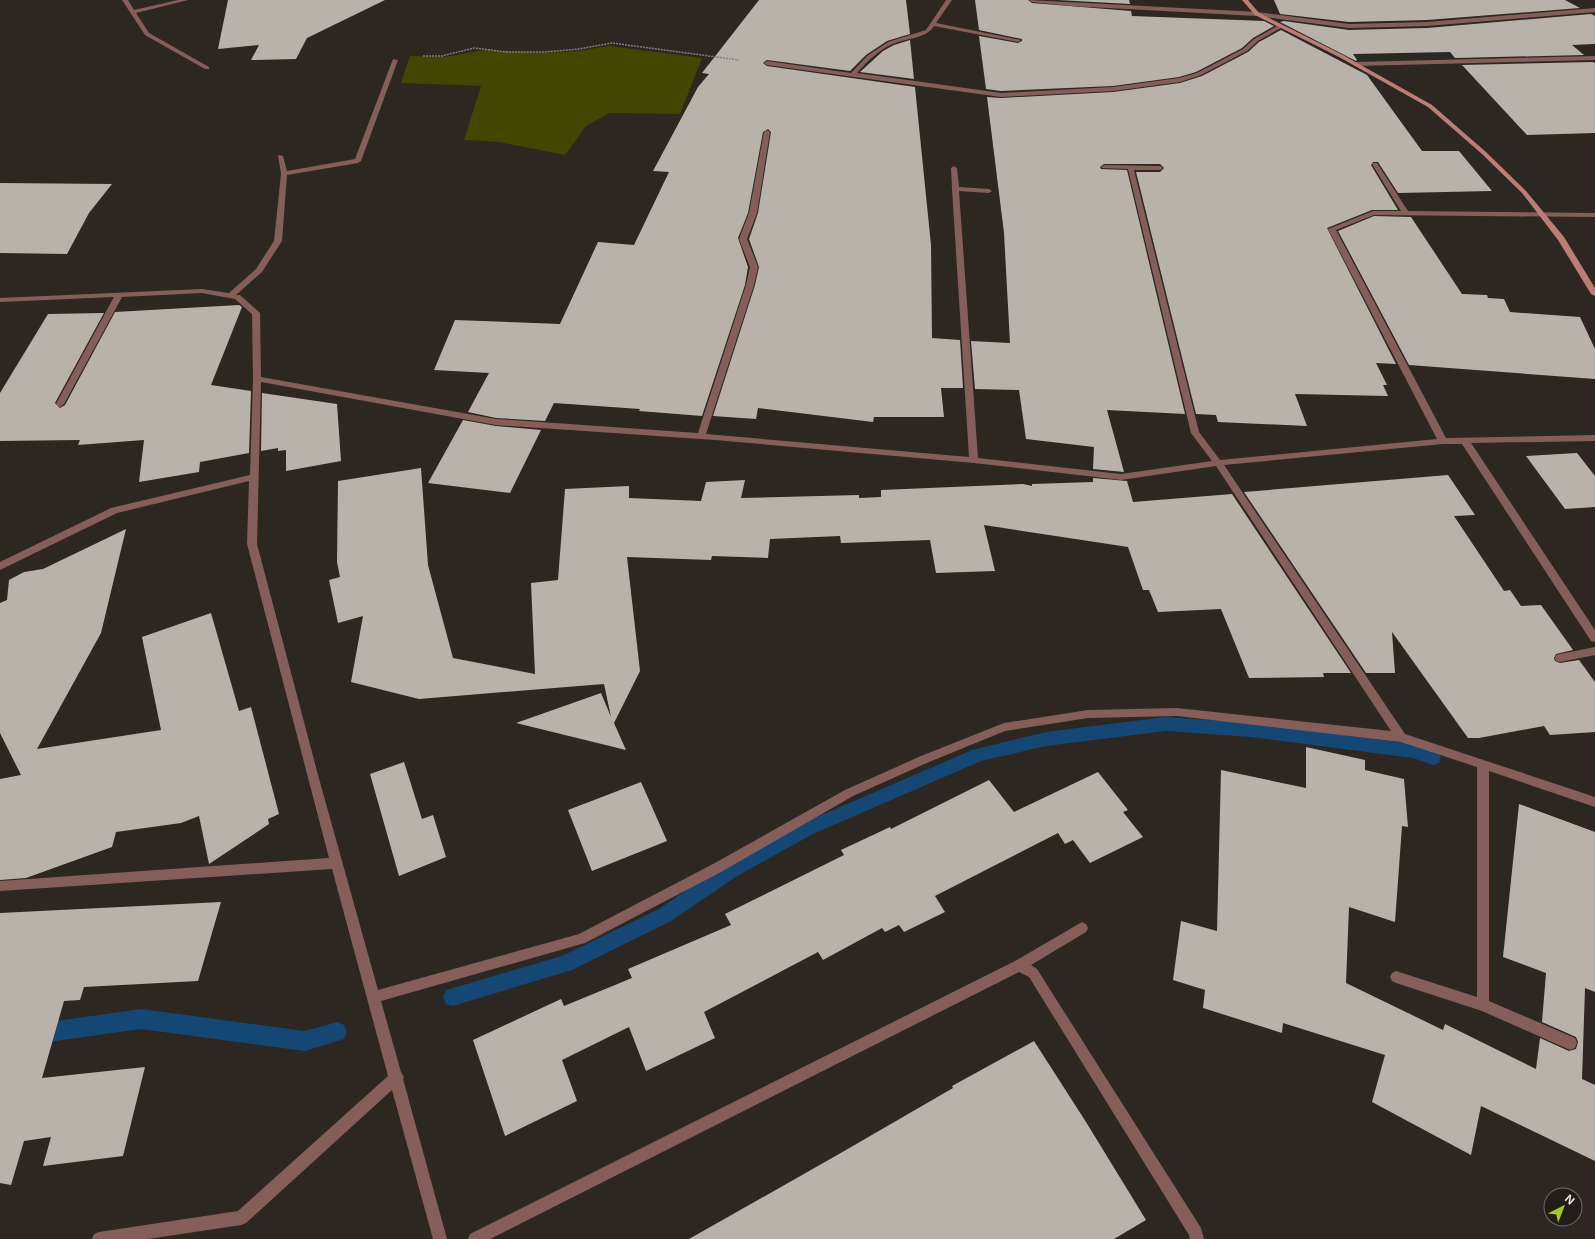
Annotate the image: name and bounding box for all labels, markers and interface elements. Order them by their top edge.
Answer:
north arrow [1543,1187,1583,1227]
text: N [1562,1192,1577,1208]

